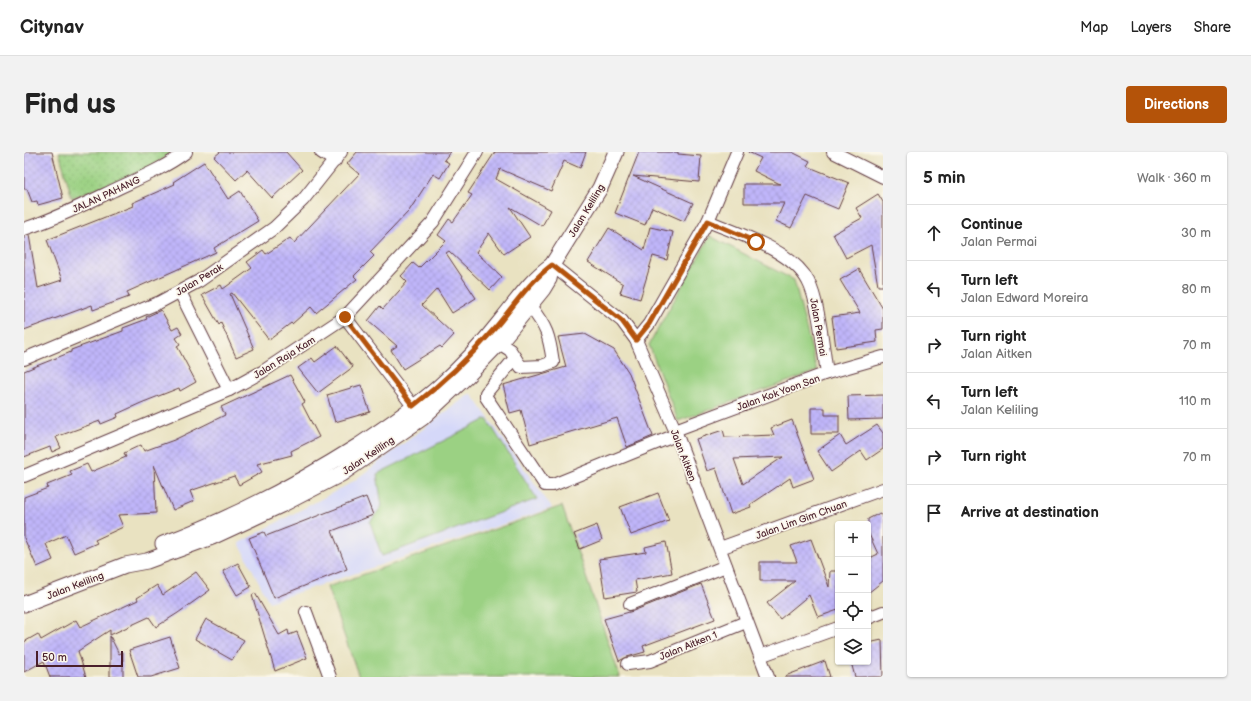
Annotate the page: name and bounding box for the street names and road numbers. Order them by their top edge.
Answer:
street label: JALAN PAHANG [71,174,143,216]
street label: Jalan Keliling [566,182,607,239]
street label: Jalan Perak [174,261,225,299]
street label: Jalan Permai [807,297,829,357]
street label: Jalan Raja Kam [251,334,318,382]
street label: Jalan Kok Yoon San [735,372,822,414]
street label: Jalan Aitken [668,428,699,483]
street label: Jalan Keliling [340,434,397,477]
street label: Jalan Lim Gim Chuan [754,498,849,542]
street label: Jalan Keliling [45,570,106,602]
street label: Jalan Aitken 1 [658,629,719,663]

